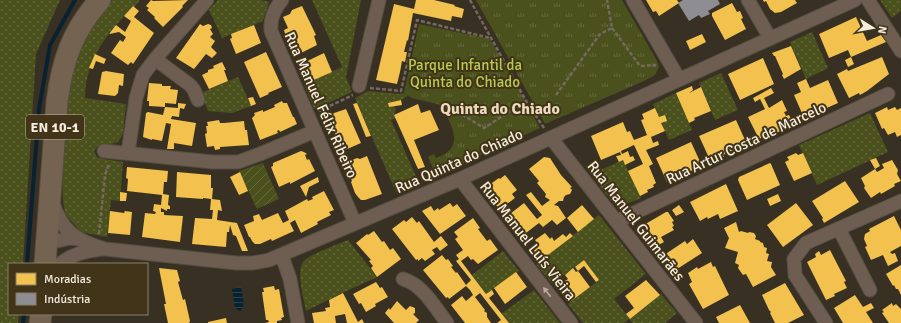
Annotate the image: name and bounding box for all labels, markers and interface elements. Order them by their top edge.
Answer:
north arrow [853,8,893,48]
text: N [875,25,889,35]
street label: Rua Manuel Félix Ribeiro [281,29,361,181]
park label: Parque Infantil da Quinta do Chiado [408,56,522,91]
street label: Rua Artur Costa de Marcelo [663,98,829,188]
district label: Quinta do Chiado [440,99,560,119]
road number: EN 10-1 [26,115,84,139]
street label: Rua Quinta do Chiado [392,125,526,197]
street label: Rua Manuel Guimarães [583,157,689,285]
street label: Rua Manuel Luís Vieira [476,178,580,304]
legend [8,263,148,315]
text: Moradias [44,272,91,287]
one-way arrow [543,287,551,298]
text: Indústria [44,292,90,307]

